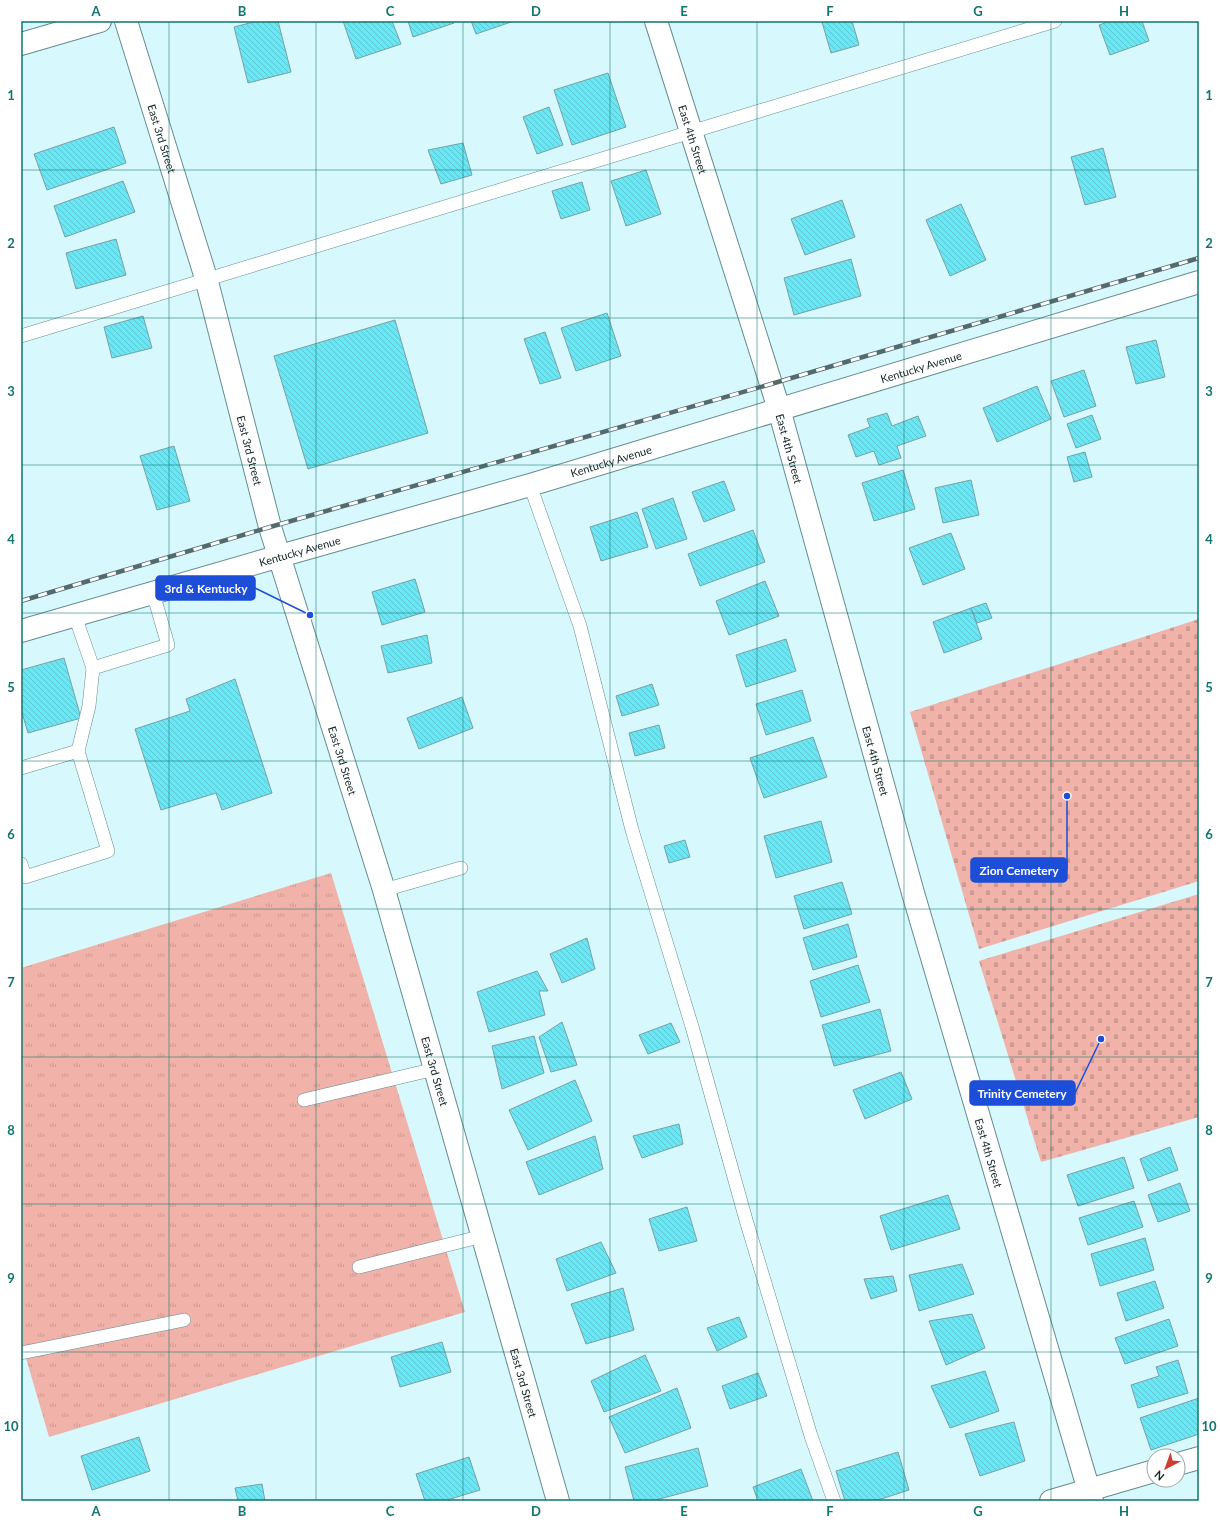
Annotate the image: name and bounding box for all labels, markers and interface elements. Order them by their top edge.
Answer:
text: A [90,3,101,19]
text: B [238,3,247,19]
text: C [386,3,395,19]
text: D [531,3,541,19]
text: E [680,3,688,19]
text: F [826,3,834,19]
text: G [973,3,983,19]
text: H [1119,3,1129,19]
text: 1 [7,87,15,103]
text: 1 [1205,87,1213,103]
street label: East 3rd Street [146,102,179,175]
street label: East 4th Street [676,103,711,175]
text: 2 [7,235,15,251]
text: 2 [1205,235,1213,251]
street label: Kentucky Avenue [879,348,963,385]
text: 3 [7,383,15,399]
text: 3 [1205,383,1213,399]
street label: East 4th Street [774,412,806,485]
street label: East 3rd Street [235,414,265,487]
street label: Kentucky Avenue [569,442,653,479]
text: 4 [7,531,15,547]
text: 4 [1205,531,1213,547]
street label: Kentucky Avenue [257,533,342,568]
callout: 3rd & Kentucky [156,576,255,600]
text: 3rd & Kentucky [164,581,248,596]
text: 5 [7,679,15,695]
text: 5 [1205,679,1213,695]
street label: East 3rd Street [326,724,360,797]
street label: East 4th Street [861,724,892,797]
text: 6 [7,826,15,842]
text: 6 [1205,826,1213,842]
callout: Zion Cemetery [971,858,1067,882]
text: Zion Cemetery [979,863,1059,878]
text: 7 [7,974,15,990]
text: 7 [1205,974,1213,990]
street label: East 3rd Street [420,1035,452,1107]
callout: Trinity Cemetery [970,1081,1075,1105]
text: Trinity Cemetery [978,1086,1067,1101]
street label: East 4th Street [973,1117,1006,1189]
text: 8 [7,1122,15,1138]
text: 8 [1205,1122,1213,1138]
text: 9 [7,1270,15,1286]
text: 9 [1205,1270,1213,1286]
street label: East 3rd Street [508,1347,540,1419]
text: 10 [3,1418,19,1434]
text: 10 [1201,1418,1217,1434]
north arrow [1146,1448,1186,1488]
text: N [1152,1468,1167,1484]
text: A [90,1503,101,1519]
text: B [238,1503,247,1519]
text: C [386,1503,395,1519]
text: D [531,1503,541,1519]
text: E [680,1503,688,1519]
text: F [826,1503,834,1519]
text: G [973,1503,983,1519]
text: H [1119,1503,1129,1519]

